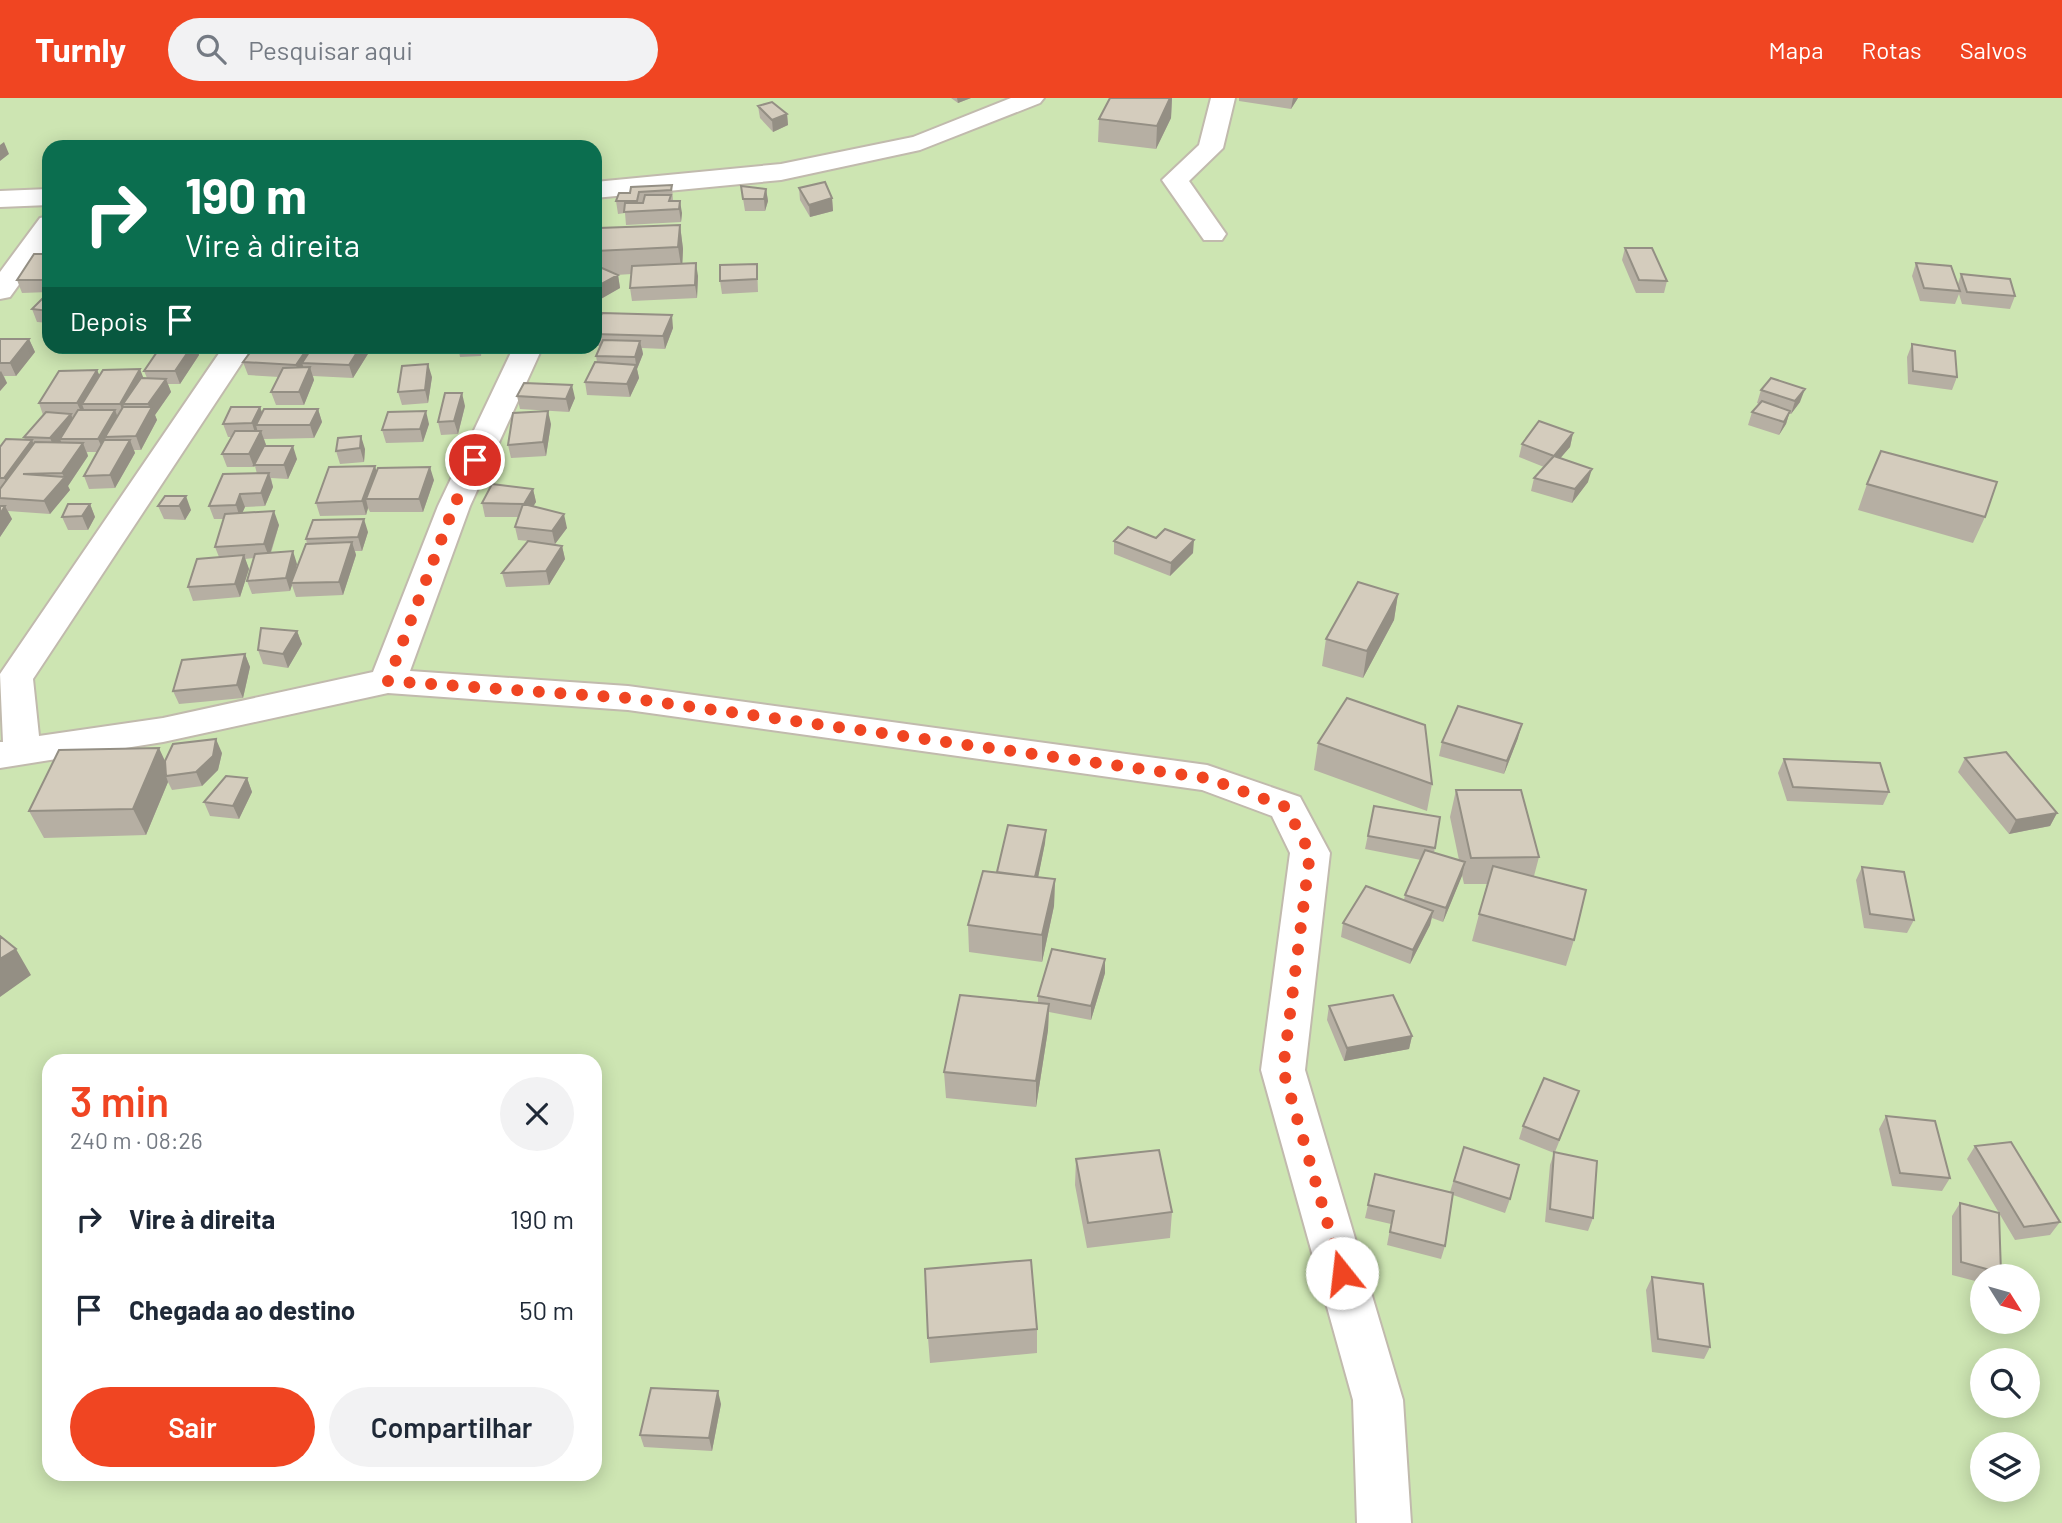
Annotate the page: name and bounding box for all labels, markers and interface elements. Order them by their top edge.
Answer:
search box [168,18,658,81]
text: Turnly [35,29,126,69]
icon: search [192,30,230,68]
text: Pesquisar aqui [248,34,413,65]
text: Mapa [1769,35,1824,64]
text: Rotas [1862,35,1922,64]
text: Salvos [1960,35,2027,64]
text: 190 m [185,165,307,224]
icon: right [70,168,161,259]
text: Vire à direita [185,225,360,263]
icon: arrive [161,301,199,339]
text: Depois [70,305,147,336]
pin [445,430,505,490]
icon: arrive [456,441,494,479]
text: 3 min [70,1075,169,1125]
button: close [500,1077,574,1151]
text: 240 m · 08:26 [70,1126,203,1154]
icon: right [70,1200,108,1238]
text: Vire à direita [129,1203,275,1234]
text: 190 m [510,1203,574,1234]
position arrow [1305,1236,1379,1310]
north arrow [1970,1264,2040,1334]
map controls [1970,1264,2040,1502]
icon: arrive [70,1291,108,1329]
text: Chegada ao destino [129,1294,355,1325]
text: 50 m [519,1294,574,1325]
button: search [1970,1348,2040,1418]
button: Sair [70,1387,315,1467]
button: Compartilhar [329,1387,574,1467]
button: layers [1970,1432,2040,1502]

